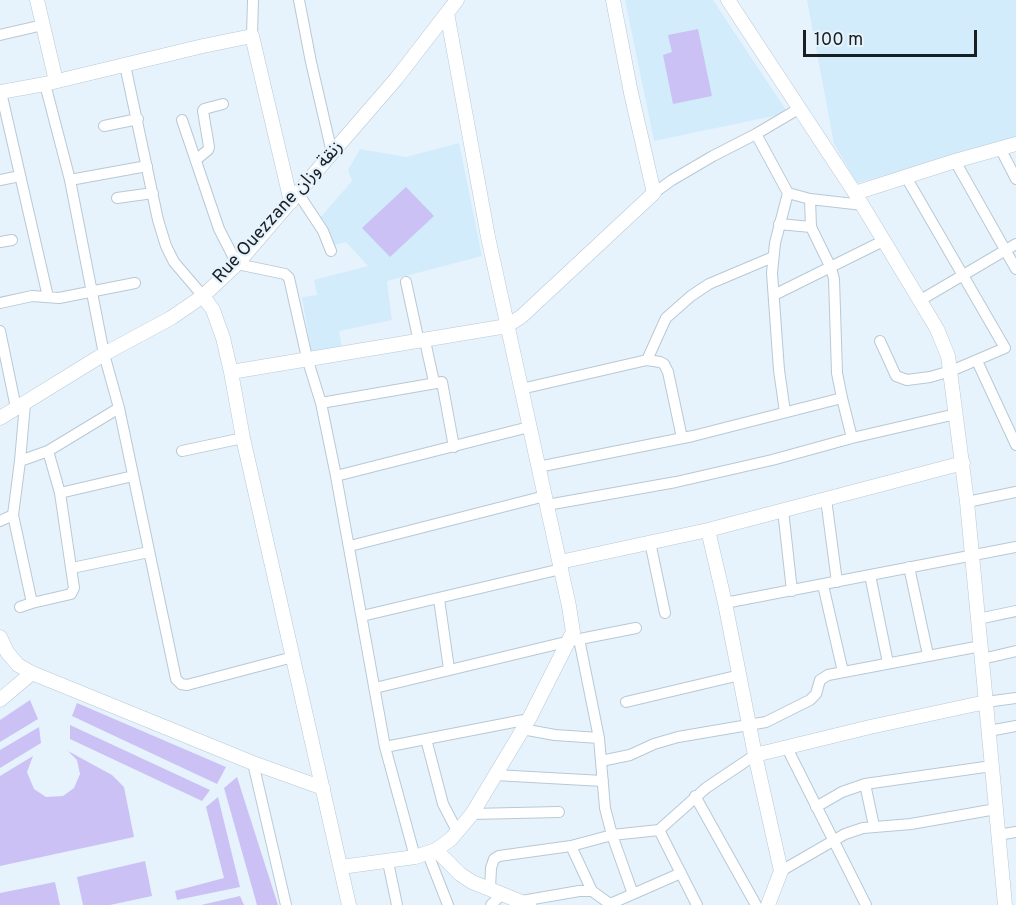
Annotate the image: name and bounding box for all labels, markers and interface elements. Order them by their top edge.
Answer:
scale bar [806,18,980,56]
text: 100 m [814,29,863,52]
street label: Rue Ouezzane زنقة وزان [209,137,349,289]

